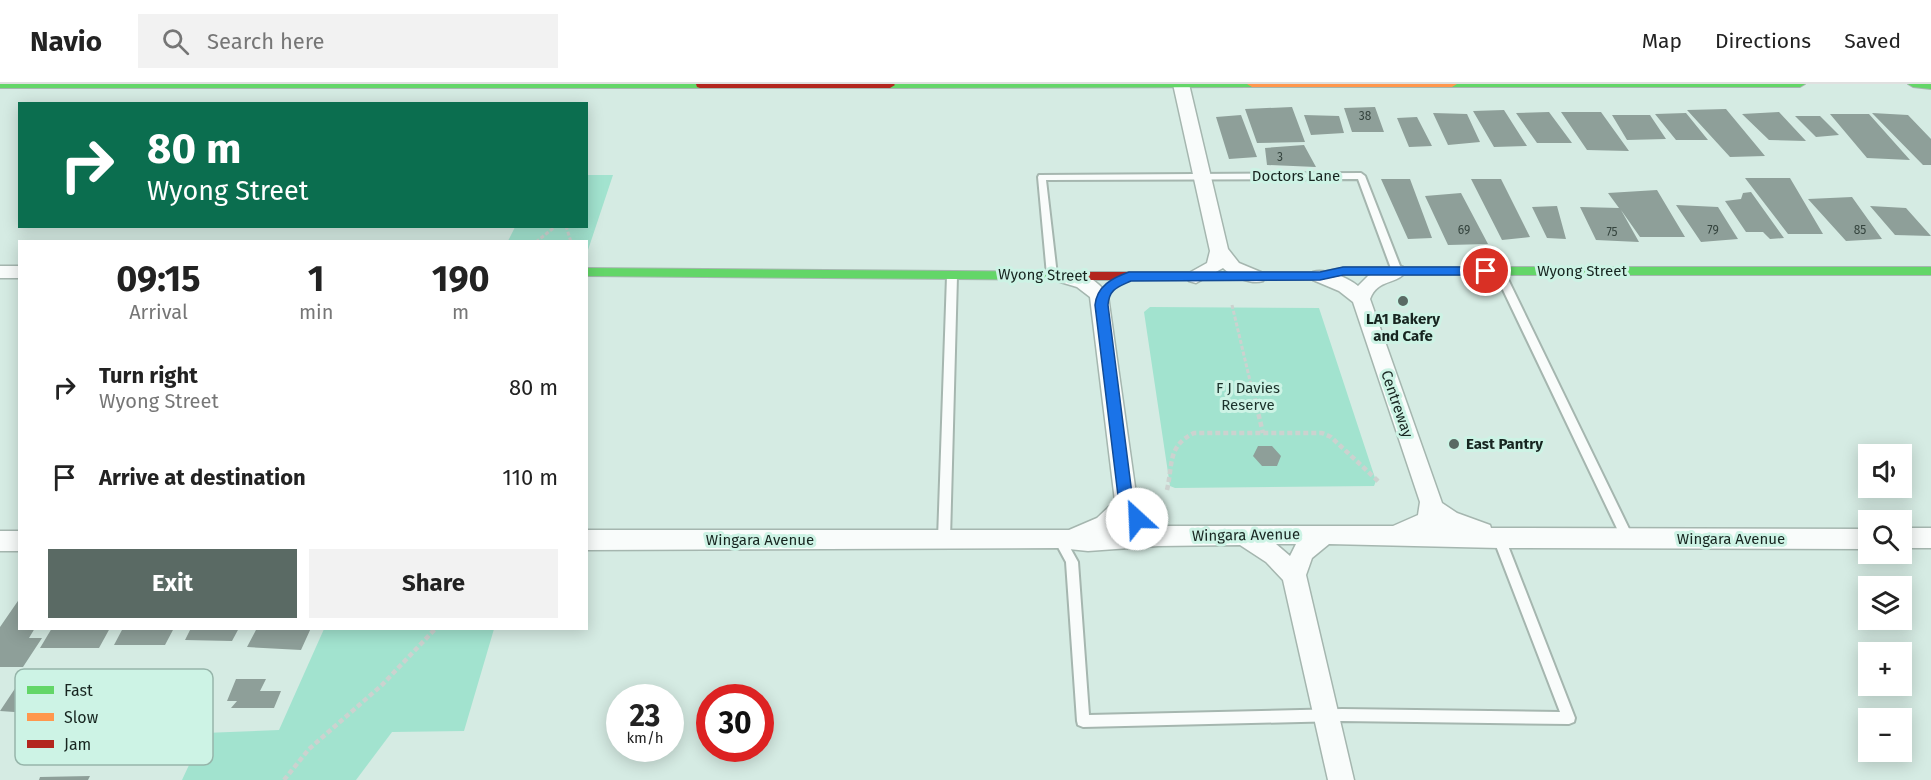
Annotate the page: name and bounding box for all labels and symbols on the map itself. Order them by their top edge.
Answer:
house number: 38 [1359,109,1372,123]
house number: 3 [1277,150,1283,164]
street label: Doctors Lane [1252,167,1340,185]
house number: 69 [1458,223,1470,237]
house number: 79 [1707,223,1719,237]
house number: 85 [1854,223,1866,237]
house number: 75 [1606,225,1618,239]
pin [1460,245,1511,296]
street label: Wyong Street [1537,262,1627,280]
street label: Wyong Street [998,265,1089,285]
marker: LA1 Bakery and Cafe [1396,294,1410,308]
place label: LA1 Bakery and Cafe [1366,310,1440,345]
street label: Centreway [1377,368,1417,441]
park label: F J Davies Reserve [1216,379,1280,414]
place label: East Pantry [1466,435,1543,453]
marker: East Pantry [1447,437,1461,451]
position arrow [1105,487,1169,551]
street label: Wingara Avenue [1192,525,1300,545]
street label: Wingara Avenue [1677,530,1785,548]
street label: Wingara Avenue [706,531,814,549]
legend [15,669,213,765]
text: Fast [64,681,93,700]
speed limit sign: 30 [696,684,774,762]
text: Slow [64,708,99,727]
text: Jam [64,735,91,754]

